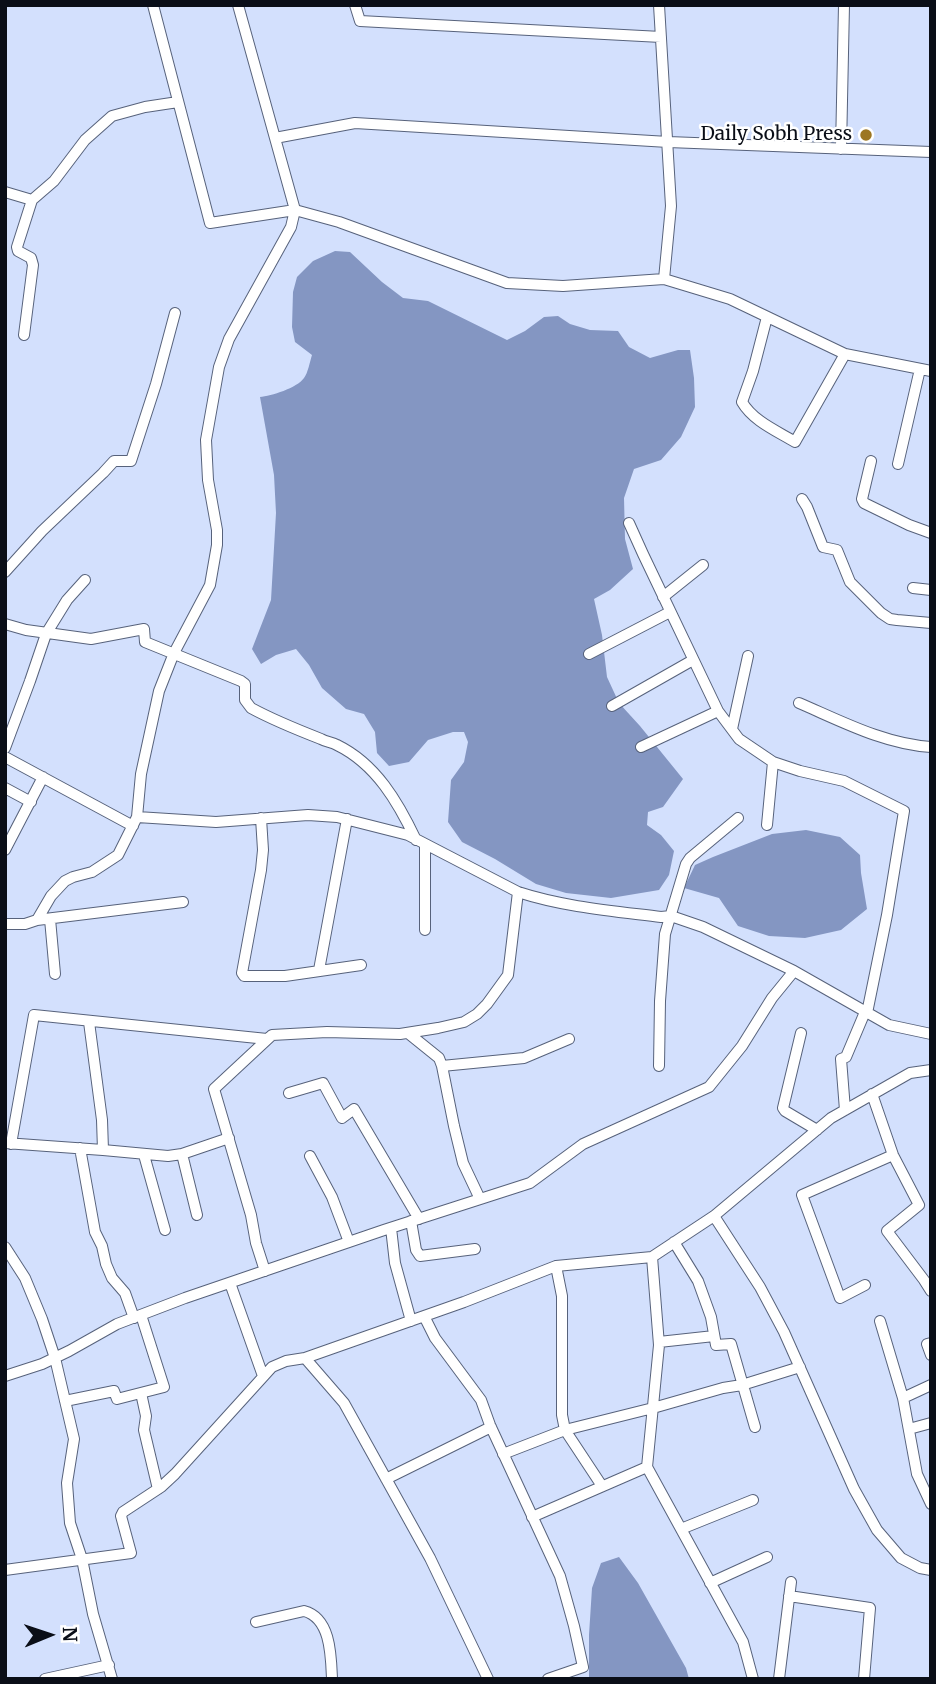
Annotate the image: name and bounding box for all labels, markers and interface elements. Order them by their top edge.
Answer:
place label: Daily Sobh Press [700,124,852,146]
marker: Daily Sobh Press [858,127,874,143]
north arrow [14,1600,84,1670]
text: N [58,1626,82,1642]

